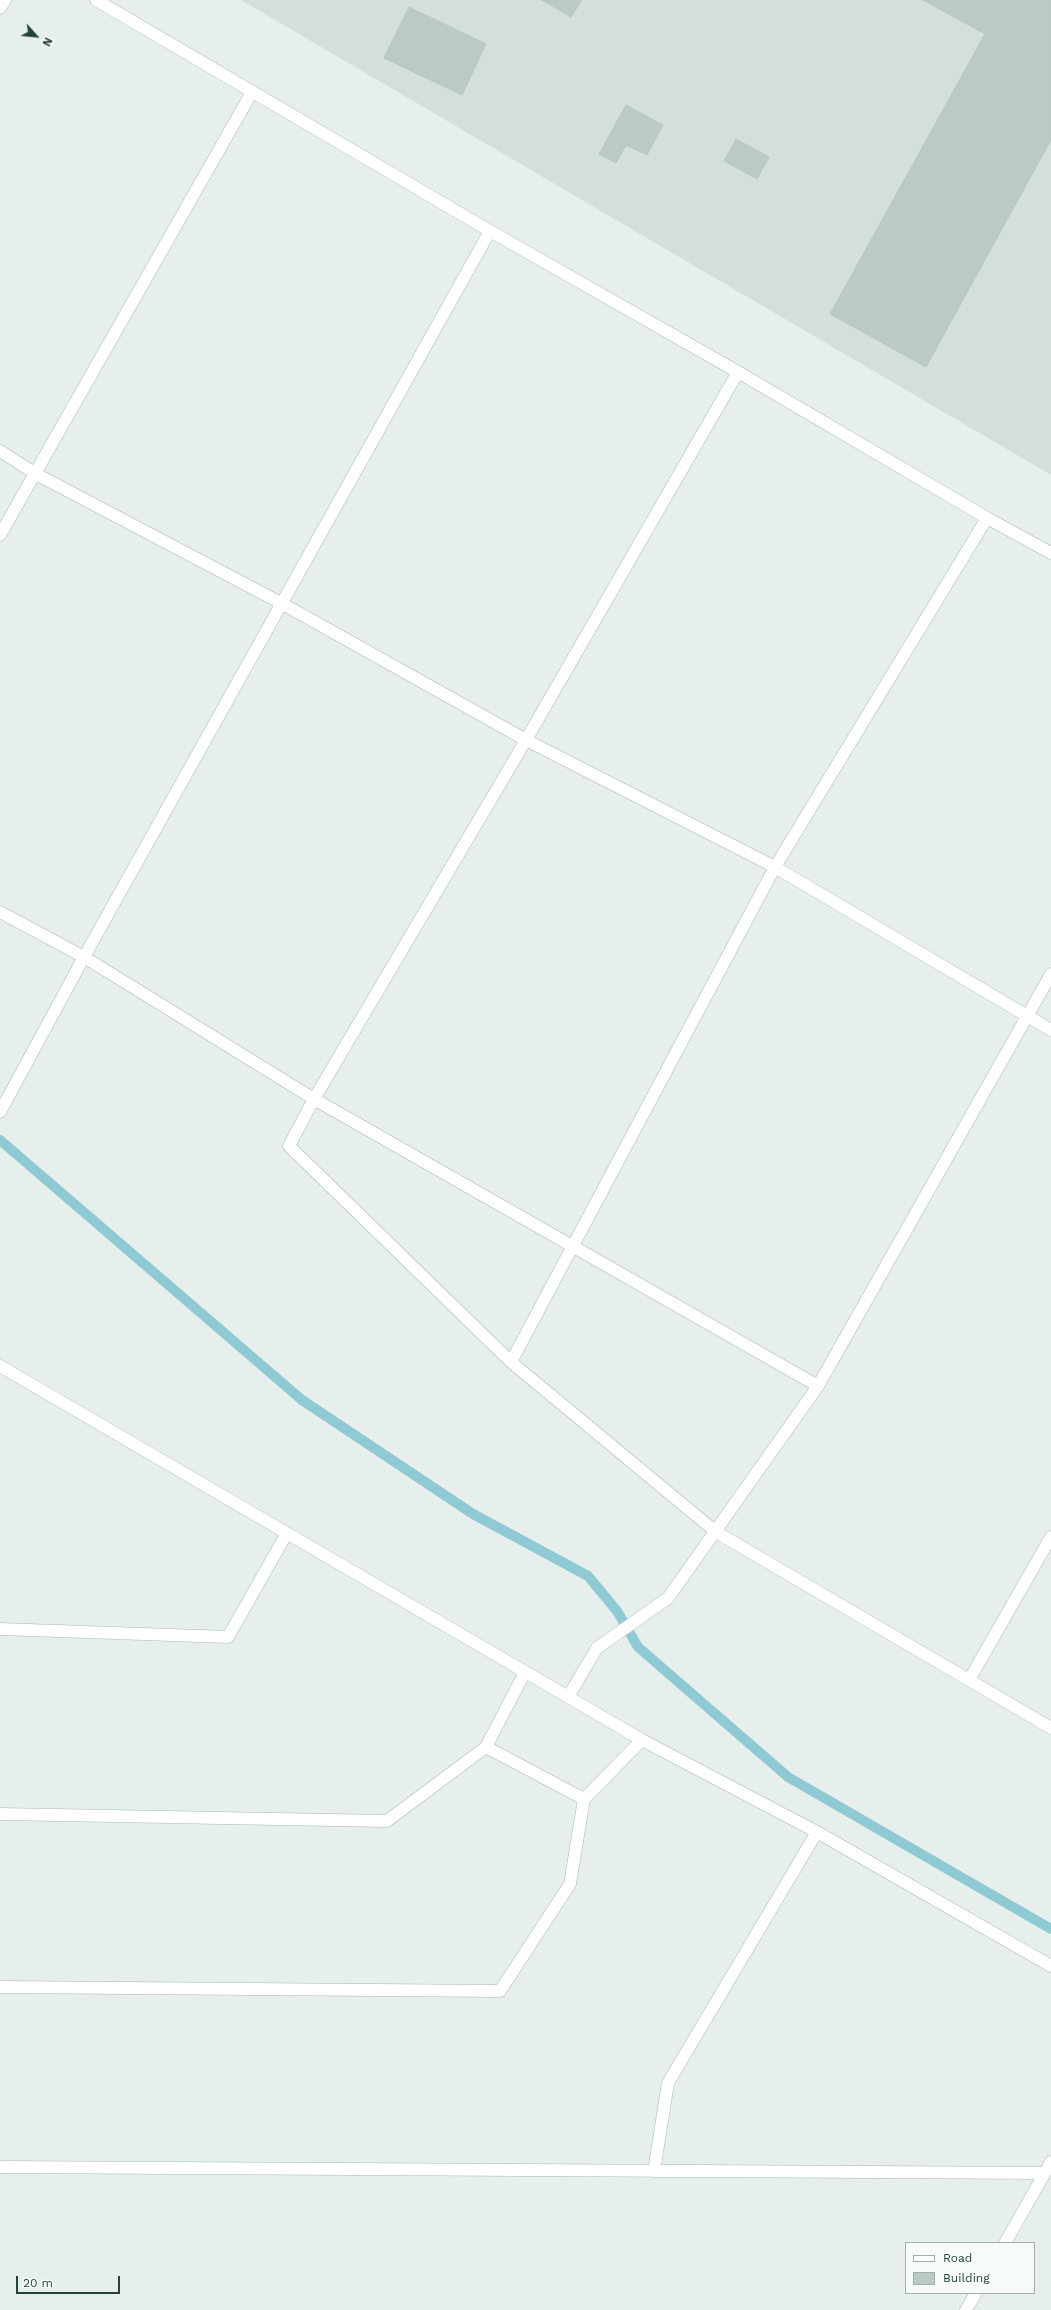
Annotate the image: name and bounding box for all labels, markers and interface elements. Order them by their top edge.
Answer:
north arrow [16,16,56,56]
text: N [39,35,55,48]
legend [905,2242,1035,2294]
text: Road [943,2251,972,2265]
scale bar [18,2268,122,2294]
text: Building [943,2271,990,2285]
text: 20 m [23,2276,53,2290]

